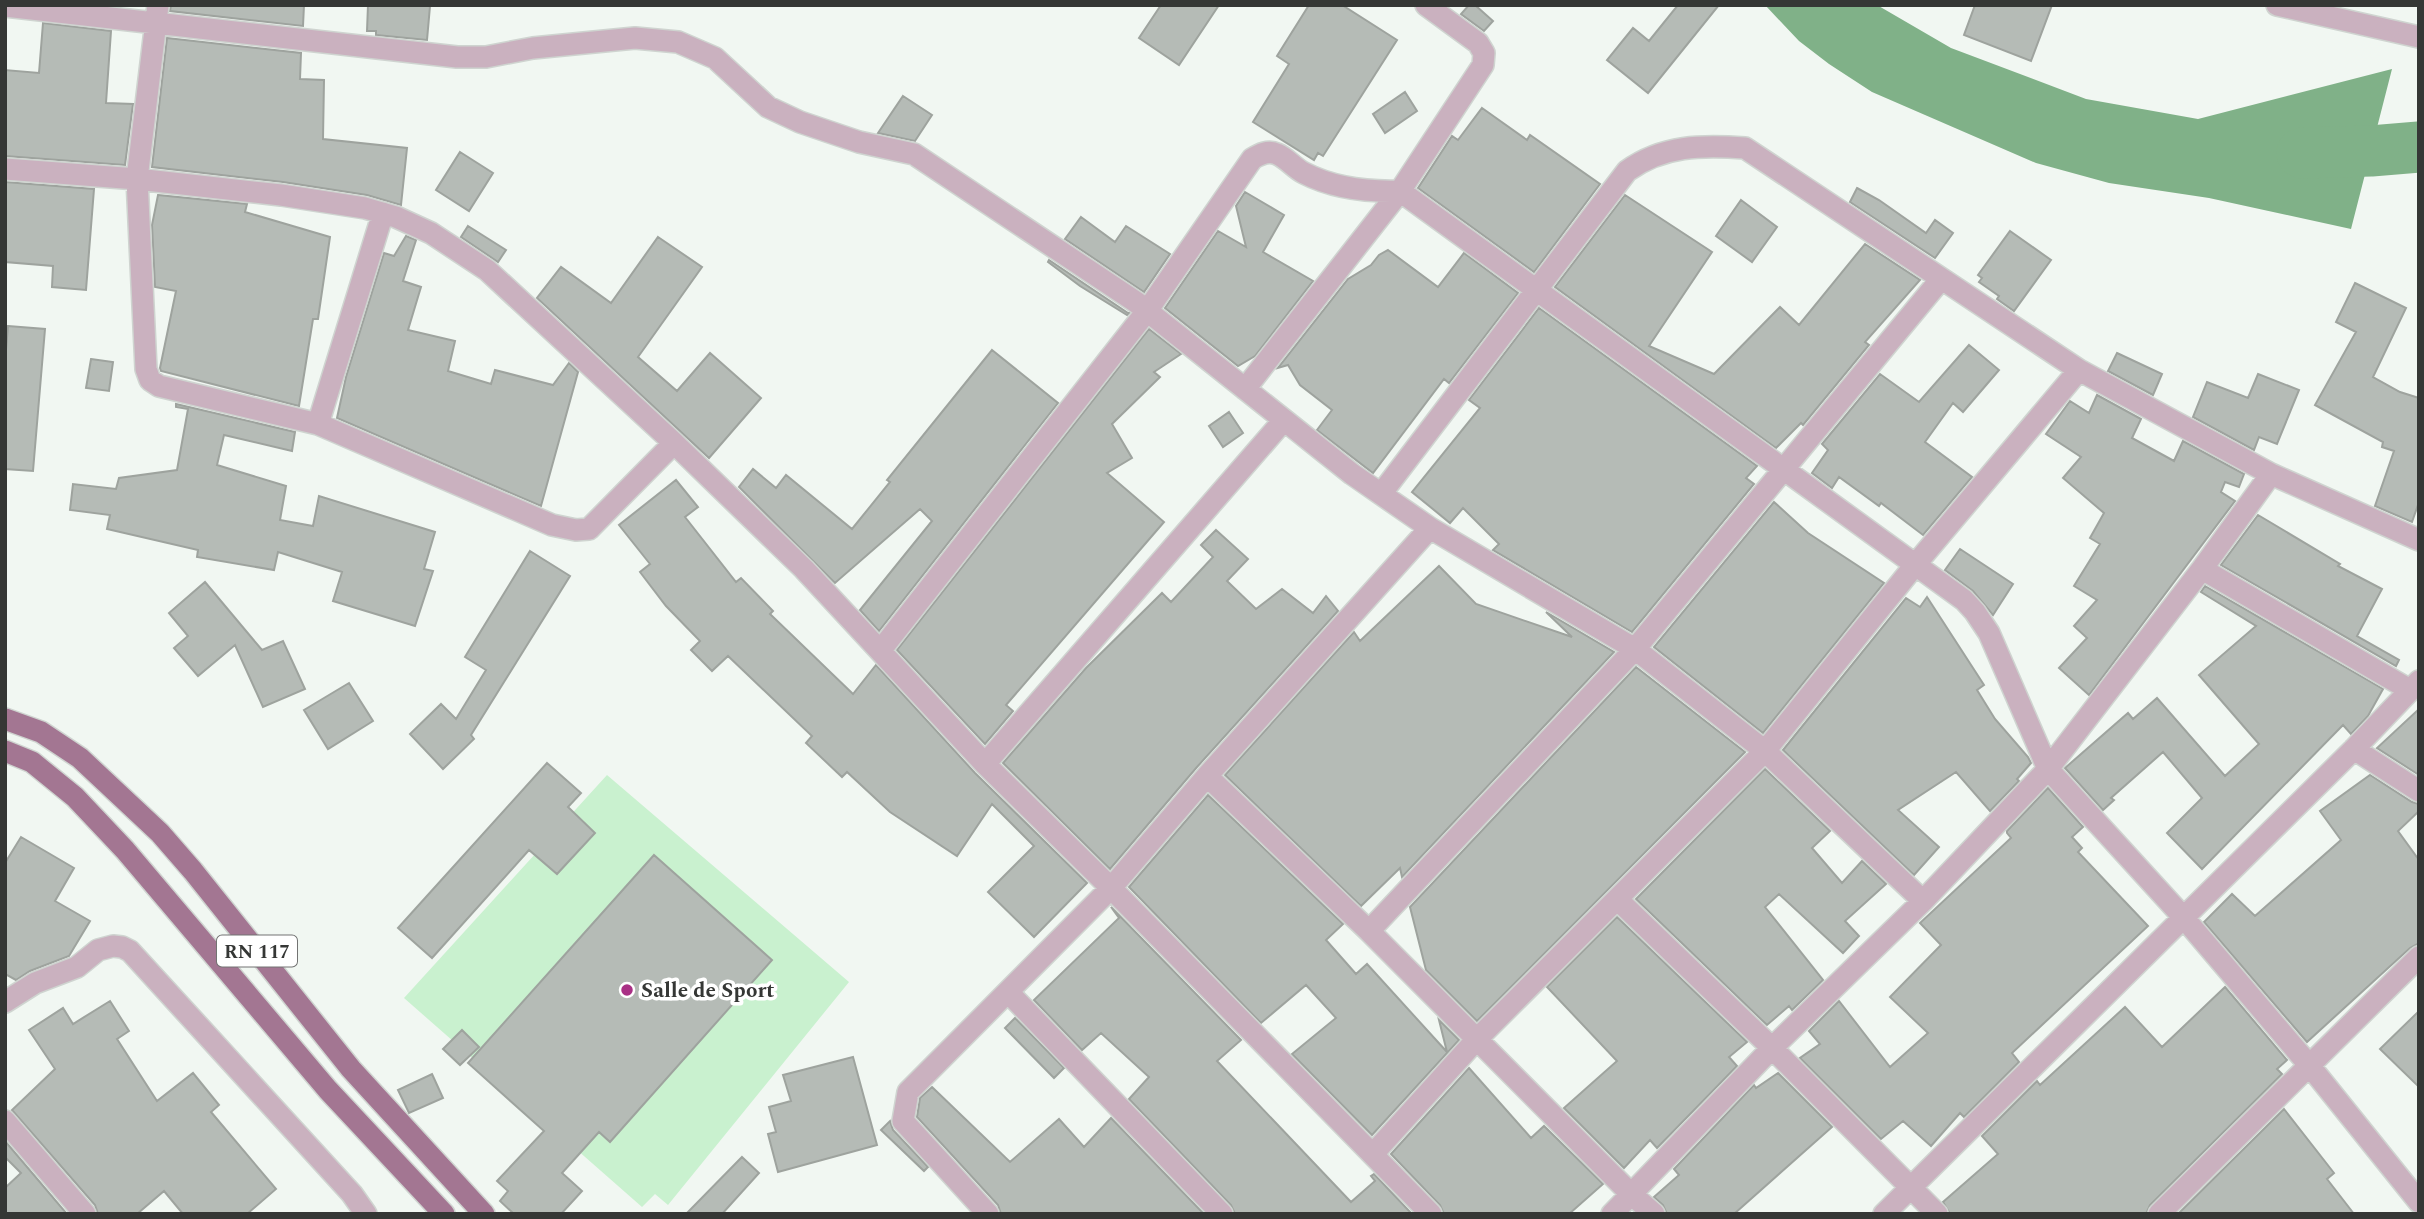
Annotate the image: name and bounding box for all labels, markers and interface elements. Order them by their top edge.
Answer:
road number: RN 117 [217,936,297,967]
place label: Salle de Sport [641,975,774,1007]
marker: Salle de Sport [619,982,635,998]

